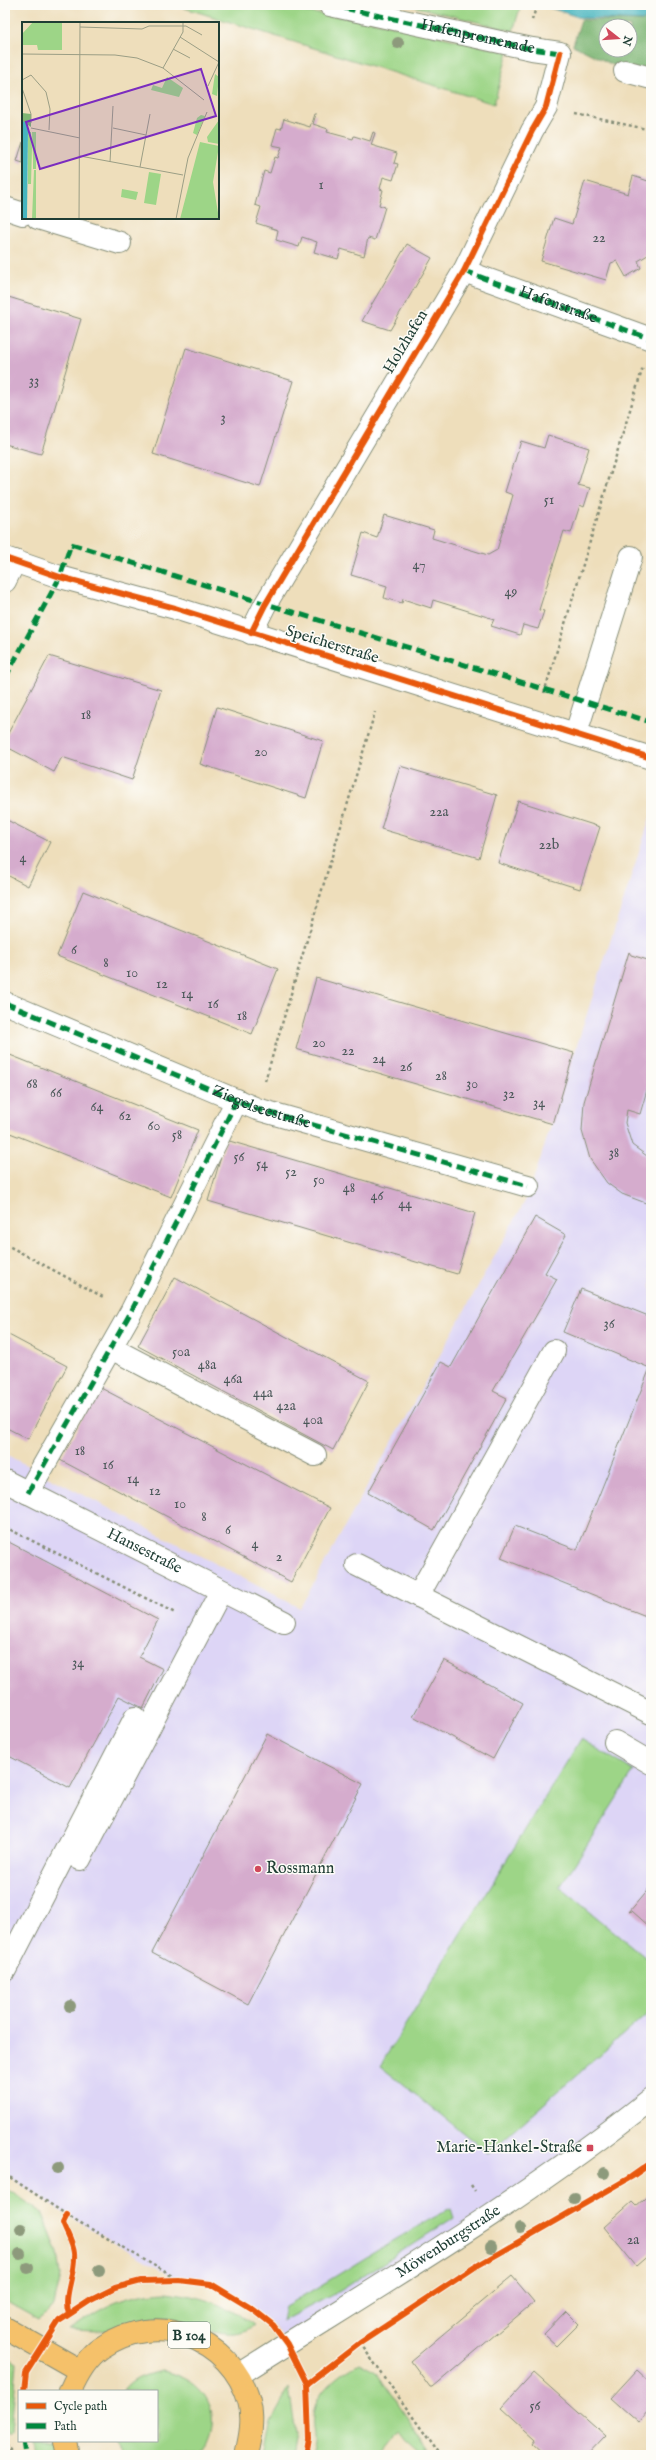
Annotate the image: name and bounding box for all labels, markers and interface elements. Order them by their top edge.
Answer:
street label: Hafenpromenade [419,15,537,59]
north arrow [598,18,638,58]
inset map [22,22,219,219]
text: N [618,33,635,48]
house number: 1 [318,176,324,194]
house number: 22 [592,229,606,247]
street label: Hafenstraße [516,282,600,329]
street label: Holzhafen [379,306,433,378]
house number: 33 [29,372,39,390]
house number: 3 [220,409,226,427]
house number: 51 [544,491,554,509]
house number: 47 [413,556,425,574]
house number: 49 [505,583,517,601]
street label: Speicherstraße [283,621,381,669]
house number: 18 [81,706,91,724]
house number: 20 [254,743,268,761]
house number: 22a [429,803,450,821]
house number: 22b [539,836,559,854]
house number: 4 [20,849,27,867]
house number: 6 [71,941,78,959]
house number: 8 [103,954,109,972]
house number: 10 [126,964,138,982]
house number: 12 [156,975,168,993]
house number: 14 [181,985,193,1003]
house number: 16 [207,995,220,1013]
house number: 18 [237,1007,247,1025]
house number: 20 [312,1034,326,1052]
house number: 22 [341,1042,355,1060]
house number: 24 [372,1050,386,1068]
house number: 26 [400,1058,413,1076]
house number: 28 [435,1067,447,1085]
house number: 68 [26,1075,38,1093]
house number: 30 [466,1075,478,1093]
street label: Ziegelseestraße [209,1081,313,1134]
house number: 66 [50,1084,63,1102]
house number: 32 [503,1085,515,1103]
house number: 34 [533,1094,545,1112]
house number: 64 [91,1098,104,1116]
house number: 62 [119,1107,132,1125]
house number: 60 [148,1117,161,1135]
house number: 58 [172,1126,182,1144]
house number: 38 [609,1144,619,1162]
house number: 56 [234,1148,246,1166]
house number: 54 [256,1155,268,1173]
house number: 52 [285,1163,297,1181]
house number: 50 [313,1171,325,1189]
house number: 48 [343,1179,355,1197]
house number: 46 [371,1187,384,1205]
house number: 44 [398,1195,412,1213]
house number: 36 [603,1315,616,1333]
house number: 50a [172,1343,191,1361]
house number: 48a [198,1356,217,1374]
house number: 46a [224,1370,243,1388]
house number: 44a [253,1384,274,1402]
house number: 42a [276,1397,297,1415]
house number: 40a [303,1411,324,1429]
house number: 18 [75,1442,85,1460]
house number: 16 [102,1456,115,1474]
house number: 14 [127,1470,139,1488]
house number: 12 [149,1482,161,1500]
house number: 10 [174,1495,186,1513]
house number: 8 [201,1508,207,1526]
house number: 6 [225,1521,232,1539]
street label: Hansestraße [103,1524,185,1579]
house number: 4 [252,1535,259,1553]
house number: 2 [276,1548,283,1566]
house number: 34 [72,1654,84,1672]
place label: Rossmann [266,1859,335,1879]
marker: Rossmann [253,1864,263,1874]
place label: Marie-Hankel-Straße [436,2138,582,2158]
marker: Marie-Hankel-Straße [585,2143,595,2153]
street label: Möwenburgstraße [393,2201,505,2283]
house number: 2a [627,2231,640,2249]
road number: B 104 [168,2322,210,2348]
legend [18,2390,158,2442]
house number: 56 [530,2397,542,2415]
text: Cycle path [54,2399,108,2415]
text: Path [54,2419,77,2434]

